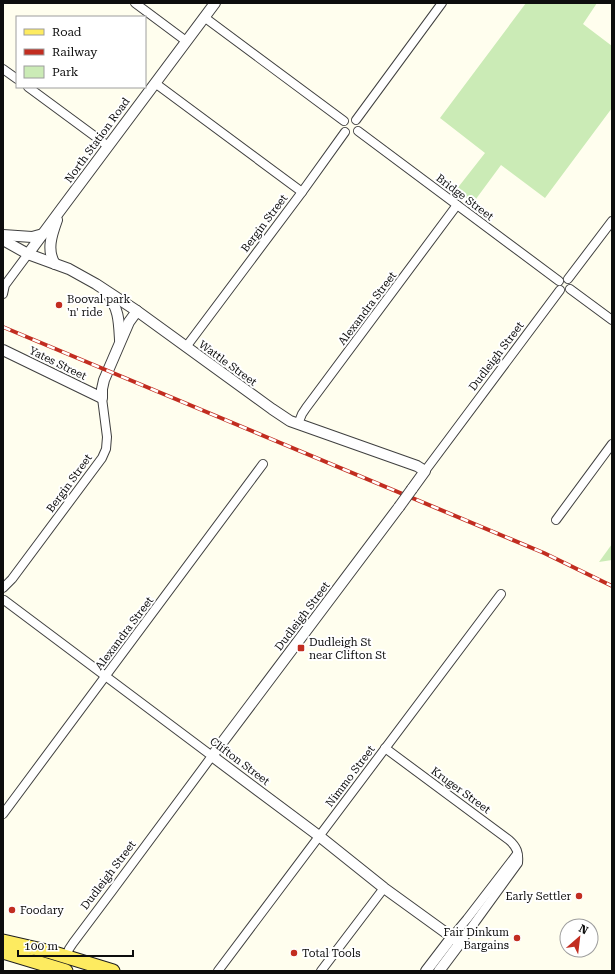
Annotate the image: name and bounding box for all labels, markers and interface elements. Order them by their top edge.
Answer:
legend [16,16,146,88]
text: Road [52,25,82,39]
text: Railway [52,45,98,59]
text: Park [52,65,79,79]
street label: North Station Road [62,95,133,185]
street label: Bridge Street [433,172,496,223]
street label: Bergin Street [238,192,290,255]
street label: Alexandra Street [336,269,399,347]
place label: Booval park 'n' ride [67,293,131,319]
marker: Booval park 'n' ride [54,300,64,310]
street label: Dudleigh Street [466,319,527,393]
street label: Wattle Street [196,338,259,389]
street label: Yates Street [27,344,89,383]
street label: Bergin Street [44,452,95,515]
street label: Dudleigh Street [272,579,333,653]
street label: Alexandra Street [93,594,156,672]
place label: Dudleigh St near Clifton St [309,636,386,662]
marker: Dudleigh St near Clifton St [296,643,306,653]
street label: Clifton Street [207,735,272,788]
street label: Nimmo Street [323,743,378,810]
street label: Kruger Street [428,764,493,816]
street label: Dudleigh Street [78,838,139,912]
place label: Early Settler [505,890,571,903]
marker: Early Settler [574,891,584,901]
place label: Foodary [20,904,64,917]
marker: Foodary [7,905,17,915]
north arrow [559,918,599,958]
text: N [577,922,591,938]
place label: Fair Dinkum Bargains [443,926,509,952]
scale bar [18,932,133,958]
marker: Fair Dinkum Bargains [512,933,522,943]
text: 100 m [24,939,58,953]
place label: Total Tools [302,947,360,960]
marker: Total Tools [289,948,299,958]

